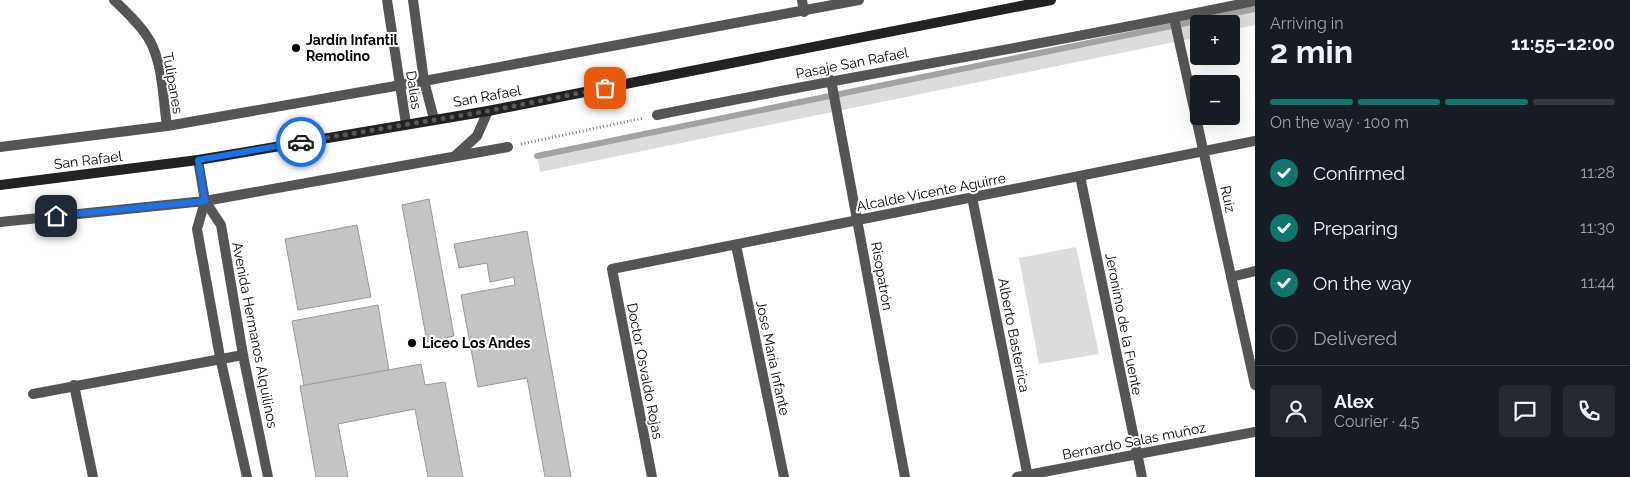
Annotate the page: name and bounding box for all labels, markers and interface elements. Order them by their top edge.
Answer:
text: Arriving in [1270,14,1344,33]
map controls [1190,15,1240,125]
button: + [1190,15,1240,65]
place label: Jardín Infantil Remolino [306,32,398,64]
text: 11:55–12:00 [1511,32,1615,54]
text: 2 min [1270,33,1353,70]
marker: Jardín Infantil Remolino [290,42,302,54]
street label: Pasaje San Rafael [794,44,910,82]
street label: Tulipanes [160,51,186,115]
pin [584,67,626,109]
street label: Dalias [403,70,425,111]
icon: bag [591,74,619,102]
button: − [1190,75,1240,125]
street label: San Rafael [452,82,522,110]
text: On the way · 100 m [1270,113,1409,132]
courier [276,117,326,167]
icon: car [287,128,315,156]
street label: San Rafael [53,148,123,172]
icon: check [1270,159,1298,187]
text: Confirmed [1313,162,1405,184]
text: 11:28 [1580,163,1615,182]
street label: Alcalde Vicente Aguirre [855,170,1007,214]
street label: Ruiz [1217,184,1239,214]
pin [35,195,77,237]
icon: home [42,202,70,230]
icon: check [1270,214,1298,242]
text: Preparing [1313,217,1398,239]
text: 11:30 [1580,218,1615,237]
street label: Risopatrón [868,240,896,312]
street label: Avenida Hermanos Alquilinos [229,241,281,430]
street label: Jeronimo de la Fuente [1102,252,1146,396]
icon: check [1270,269,1298,297]
text: On the way [1313,272,1412,294]
text: 11:44 [1581,273,1615,292]
street label: Alberto Basterrica [995,276,1033,394]
street label: Jose Maria Infante [753,299,793,417]
street label: Doctor Osvaldo Rojas [624,302,666,441]
text: Delivered [1313,327,1397,349]
place label: Liceo Los Andes [422,335,531,351]
marker: Liceo Los Andes [406,337,418,349]
button: person [1270,385,1322,437]
button: chat [1499,385,1551,437]
button: phone [1563,385,1615,437]
text: Alex [1334,390,1374,412]
text: Courier · 4.5 [1334,412,1419,431]
street label: Bernardo Salas muñoz [1061,419,1207,463]

